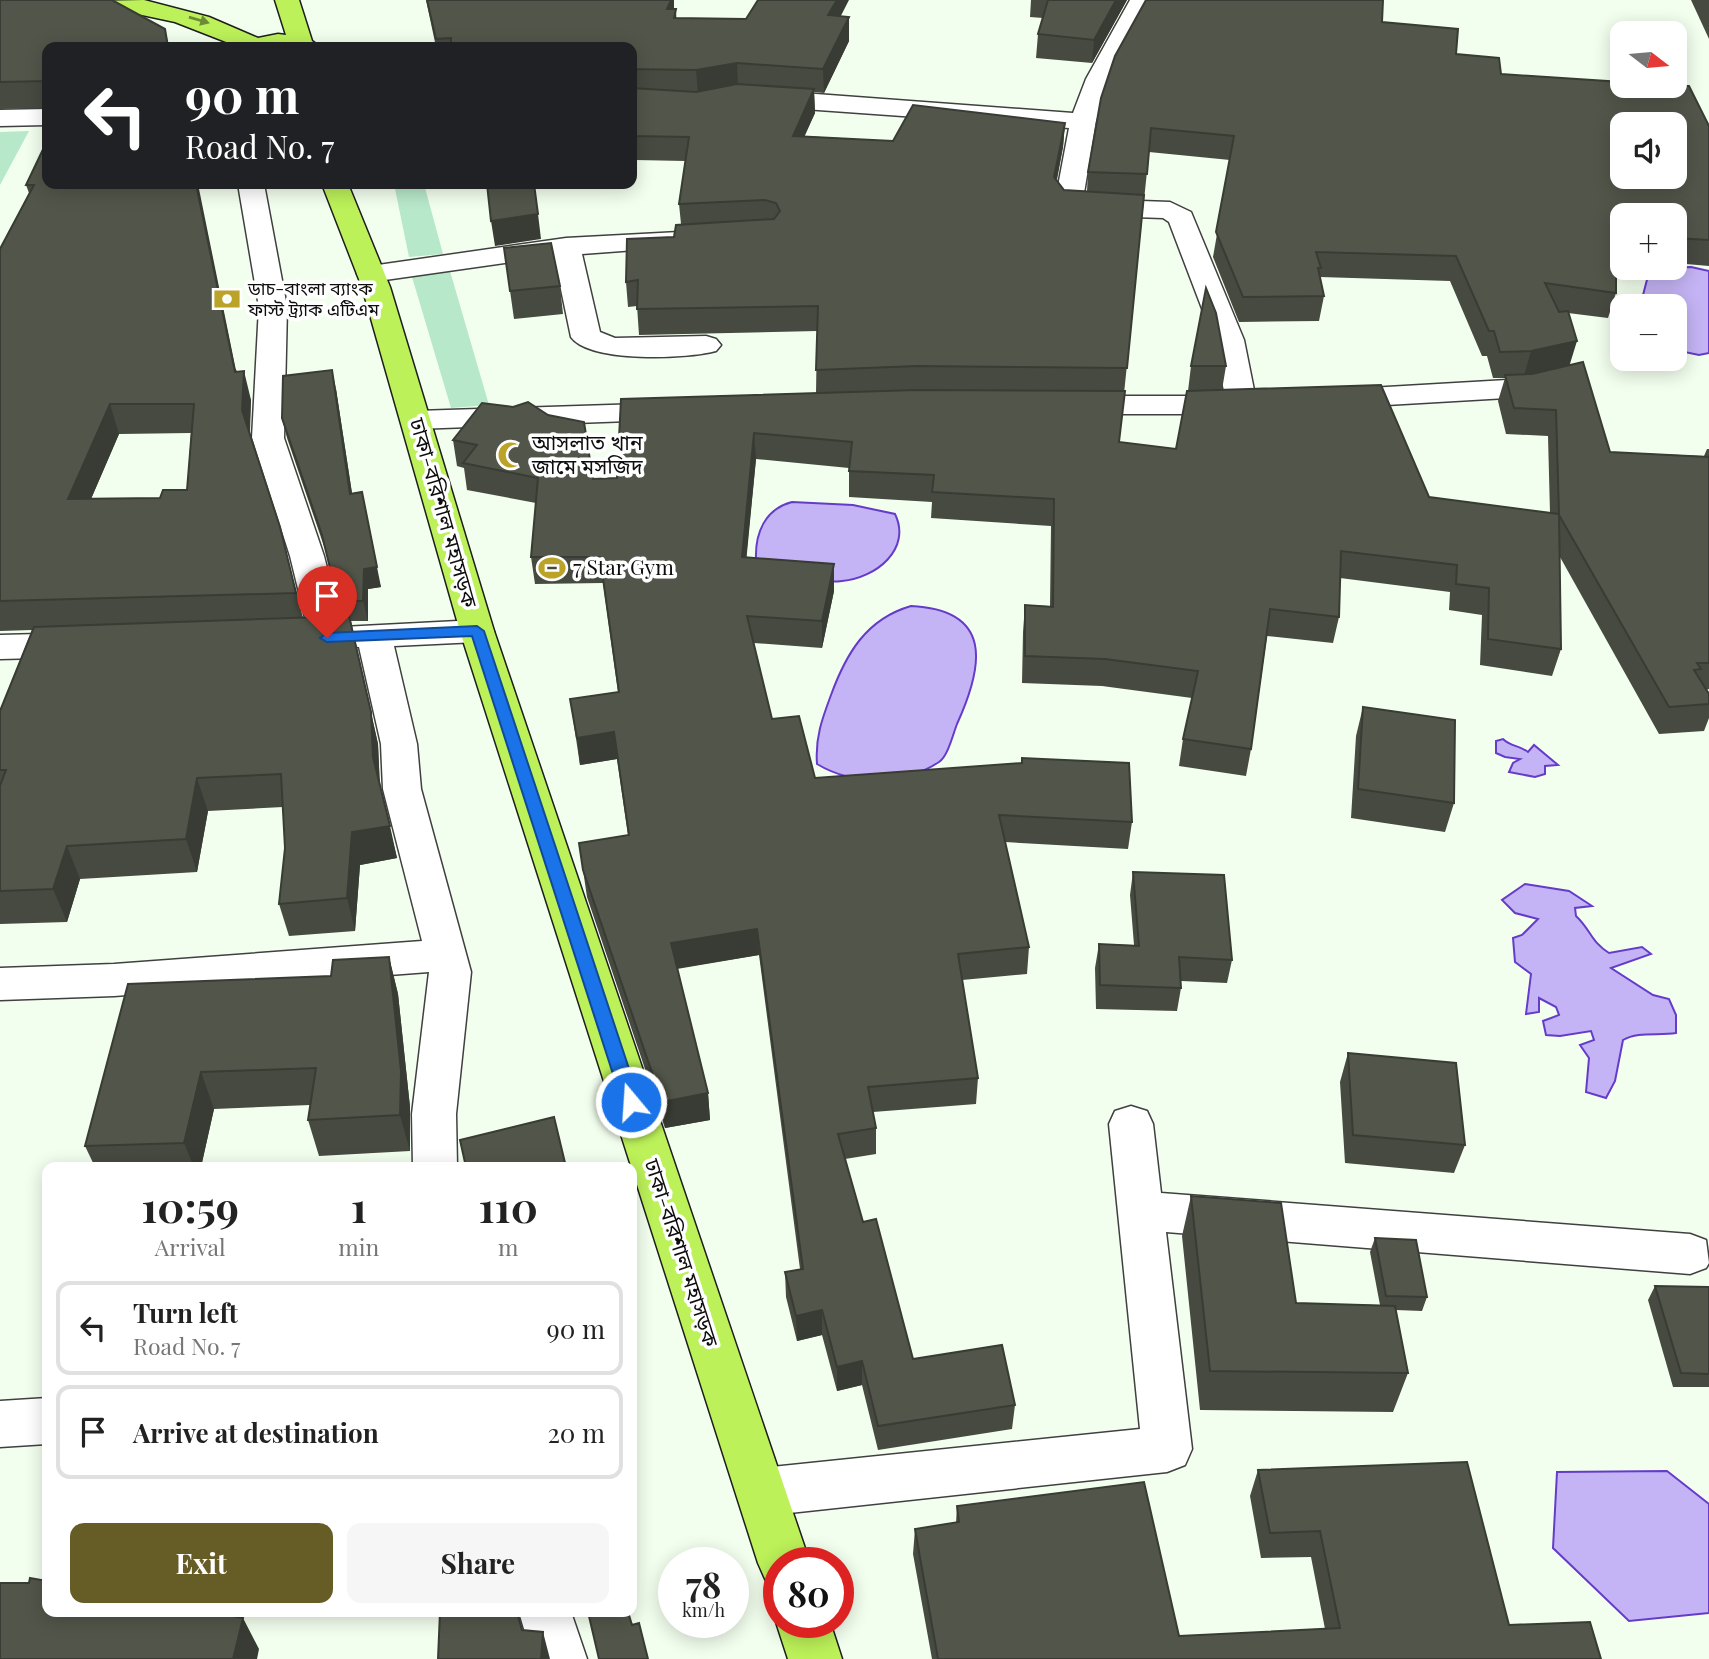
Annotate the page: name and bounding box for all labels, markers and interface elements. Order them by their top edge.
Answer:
one-way arrow [188,15,210,26]
north arrow [1610,21,1687,98]
map controls [1610,21,1687,371]
text: 90 m [185,61,299,126]
icon: left [70,70,161,161]
button: sound [1610,112,1687,189]
text: Road No. 7 [185,124,334,167]
button: + [1610,203,1687,280]
place label: ডাচ-বাংলা ব্যাংক ফাস্ট ট্র্যাক এটিএম [247,276,380,321]
bank icon: ডাচ-বাংলা ব্যাংক ফাস্ট ট্র্যাক এটিএম [212,284,242,314]
button: − [1610,294,1687,371]
street label: ঢাকা-বরিশাল মহাসড়ক [404,414,486,611]
place label: আসলাত খান জামে মসজিদ [531,427,643,479]
mosque icon: আসলাত খান জামে মসজিদ [496,440,526,470]
place label: 7 Star Gym [573,552,674,580]
sports icon: 7 Star Gym [537,553,567,583]
pin [297,566,357,638]
icon: arrive [308,577,346,615]
position arrow [594,1065,668,1139]
street label: ঢাকা-বরিশাল মহাসড়ক [639,1154,727,1351]
text: 10:59 [141,1178,239,1234]
text: 1 [351,1178,367,1234]
text: 110 [478,1178,538,1234]
text: Arrival [155,1231,226,1262]
text: min [338,1231,379,1262]
text: m [498,1231,518,1262]
text: Turn left [133,1295,238,1330]
icon: left [74,1309,112,1347]
text: 90 m [547,1311,605,1346]
text: Road No. 7 [133,1330,240,1361]
icon: arrive [74,1413,112,1451]
text: Arrive at destination [133,1415,379,1450]
text: 20 m [547,1415,605,1450]
button: Exit [70,1523,333,1603]
button: Share [347,1523,609,1603]
speed limit sign: 80 [763,1547,854,1638]
text: 78 [686,1560,721,1607]
text: km/h [682,1598,725,1622]

